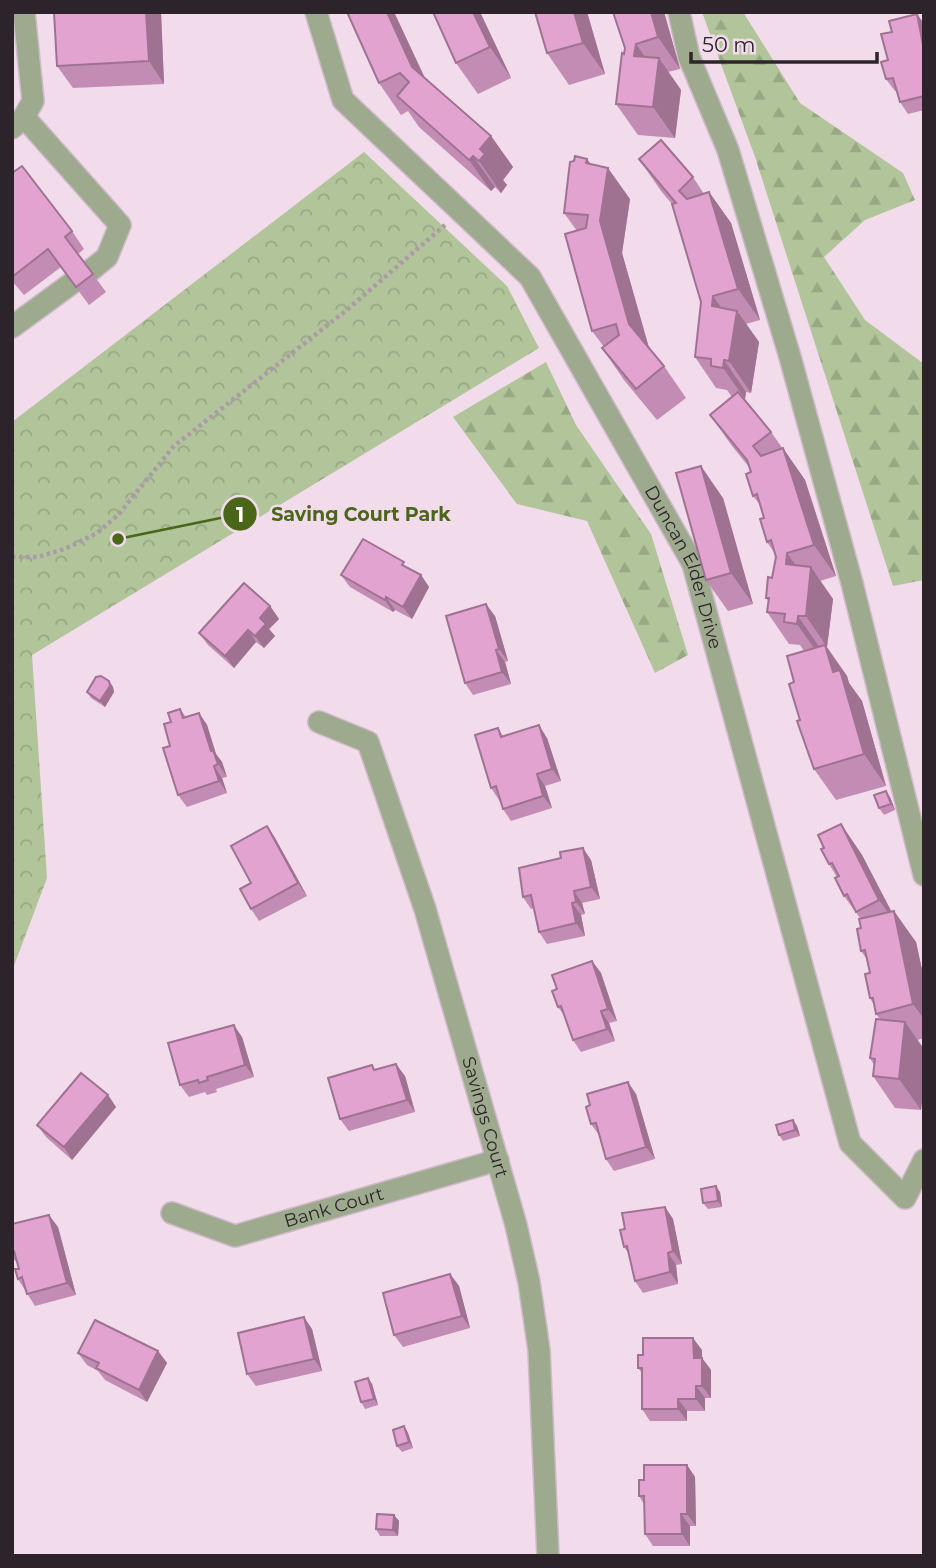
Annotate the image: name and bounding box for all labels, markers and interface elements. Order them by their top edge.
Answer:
scale bar [691,21,876,65]
text: 50 m [702,32,756,57]
street label: Duncan Elder Drive [640,482,727,651]
callout: Saving Court Park [223,494,465,534]
text: 1 [236,502,244,527]
text: Saving Court Park [271,503,451,526]
street label: Savings Court [457,1054,513,1180]
street label: Bank Court [282,1183,386,1232]

